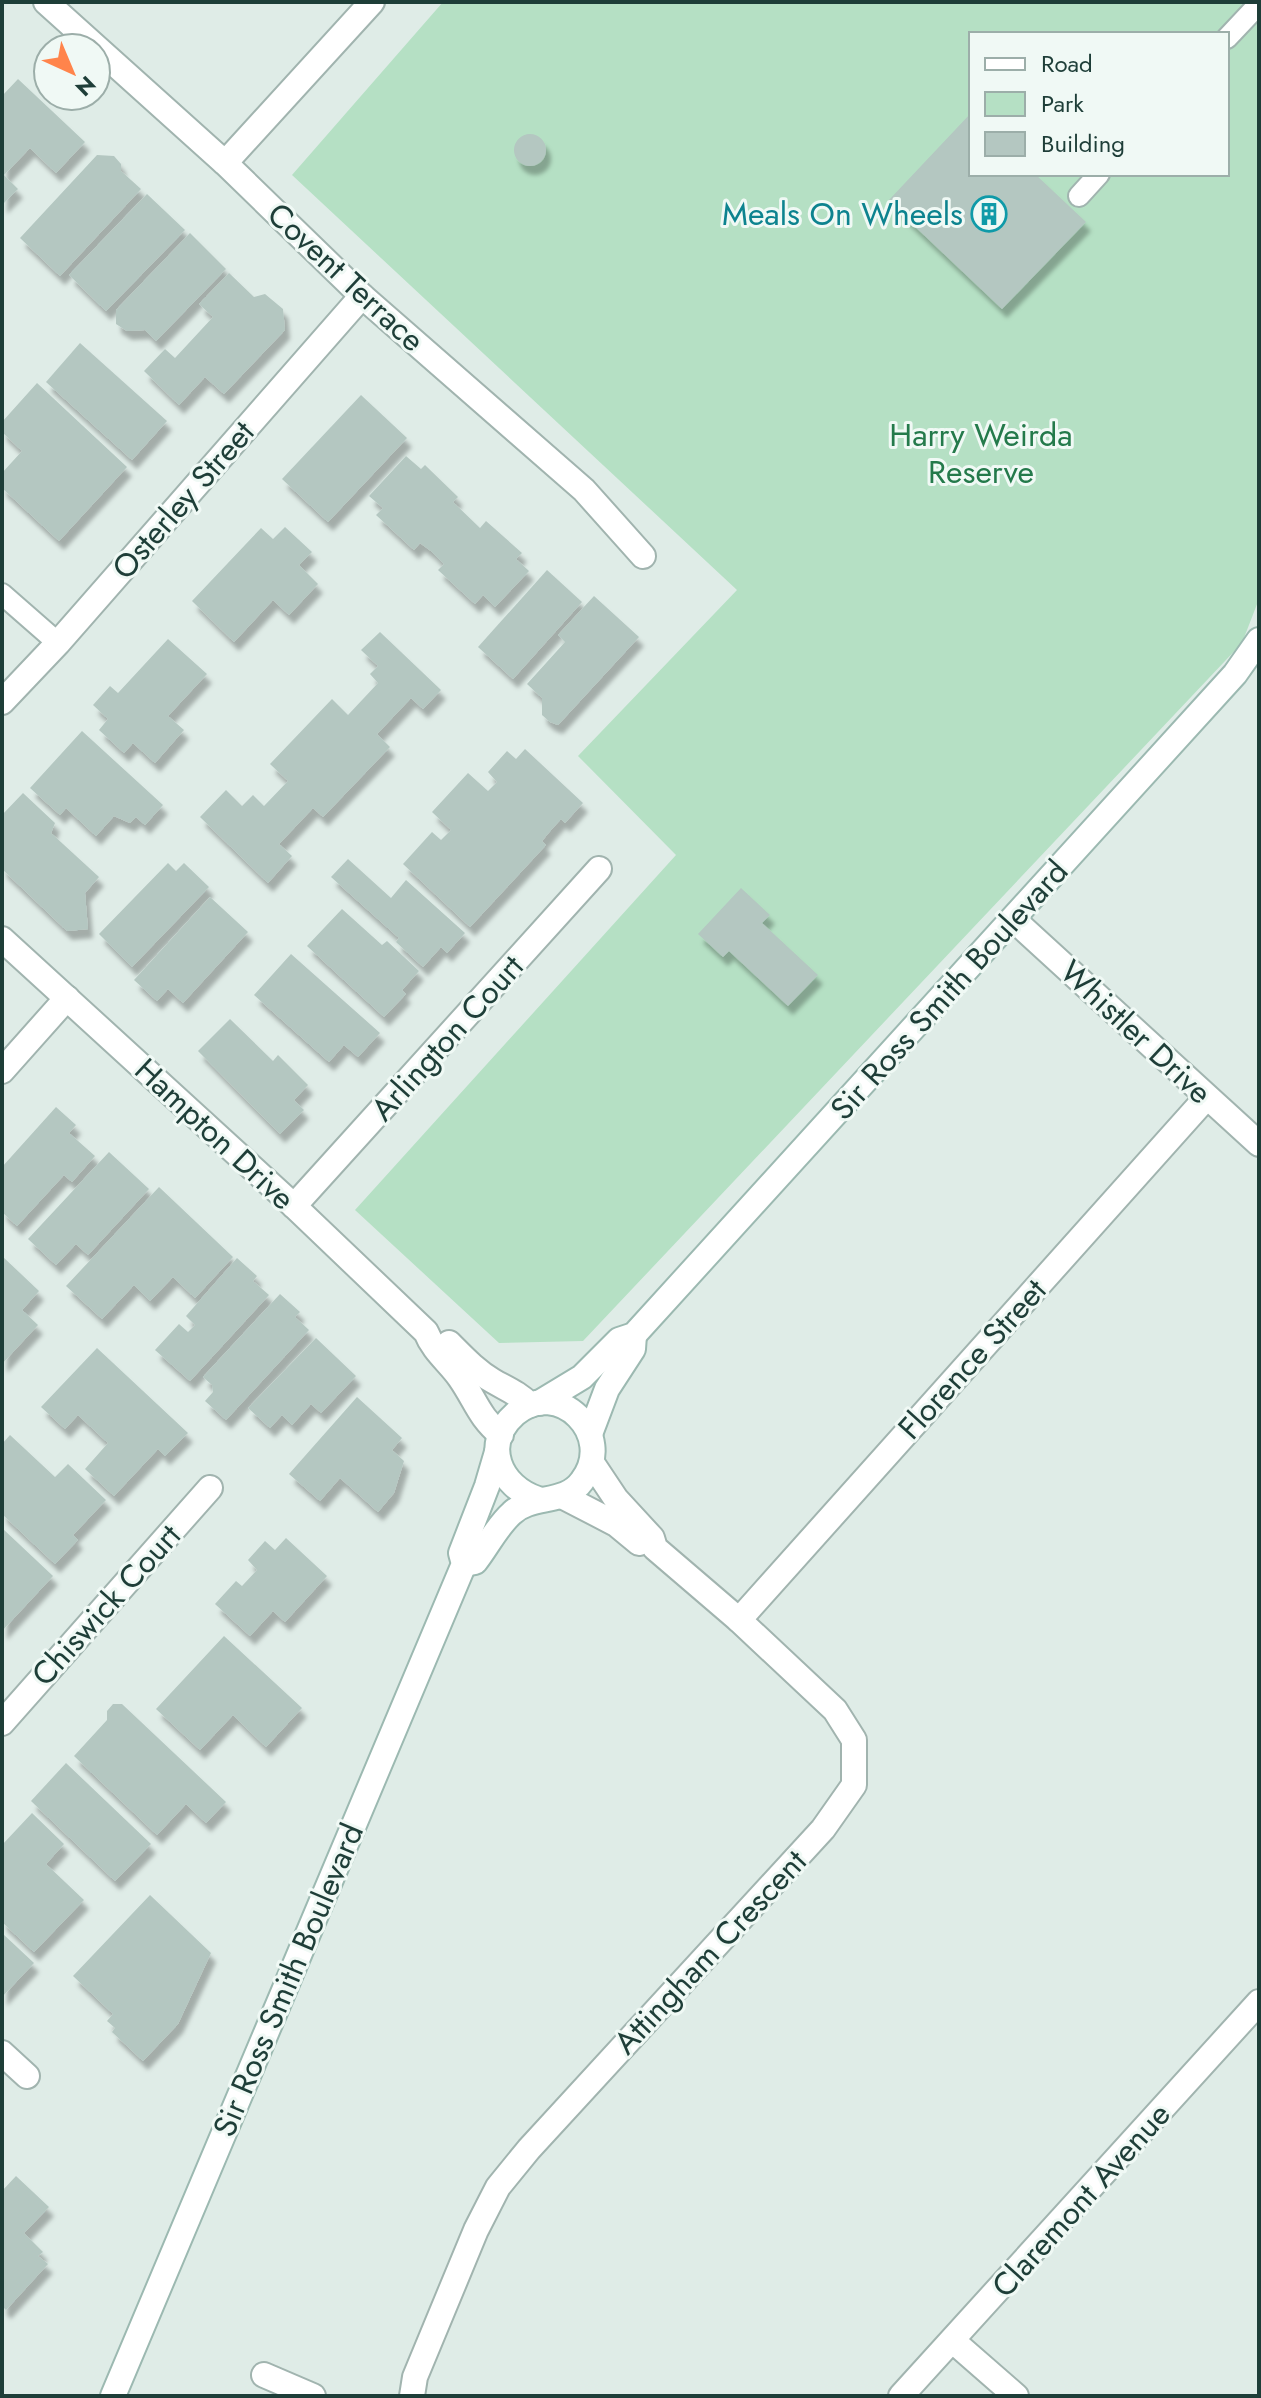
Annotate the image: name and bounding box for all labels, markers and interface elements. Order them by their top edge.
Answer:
north arrow [32,32,112,112]
legend [969,32,1229,176]
text: Road [1041,46,1093,81]
text: N [68,69,103,104]
text: Park [1041,86,1084,121]
text: Building [1041,126,1125,161]
place label: Meals On Wheels [722,191,963,237]
street label: Covent Terrace [257,192,435,362]
building icon: Meals On Wheels [970,195,1008,233]
street label: Osterley Street [101,410,265,589]
park label: Harry Weirda Reserve [889,412,1073,495]
street label: Sir Ross Smith Boulevard [819,850,1079,1130]
street label: Arlington Court [360,945,534,1131]
street label: Whistler Drive [1050,949,1222,1115]
street label: Hampton Drive [125,1048,305,1220]
street label: Florence Street [887,1268,1057,1450]
street label: Chiswick Court [21,1514,191,1696]
street label: Sir Ross Smith Boulevard [201,1816,375,2144]
street label: Attingham Crescent [603,1839,817,2064]
street label: Claremont Avenue [981,2093,1181,2307]

